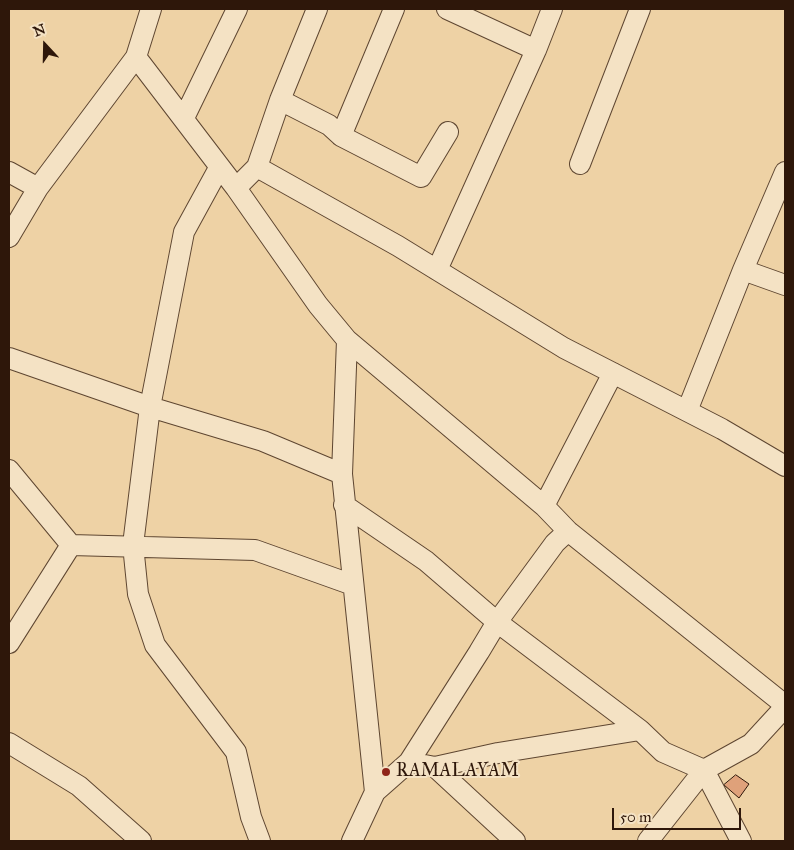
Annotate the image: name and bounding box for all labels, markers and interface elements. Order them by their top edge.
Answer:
north arrow [20,20,70,70]
text: N [31,20,48,41]
place label: RAMALAYAM [396,761,519,783]
marker: RAMALAYAM [380,766,392,778]
scale bar [614,798,743,830]
text: 50 m [620,808,652,826]

